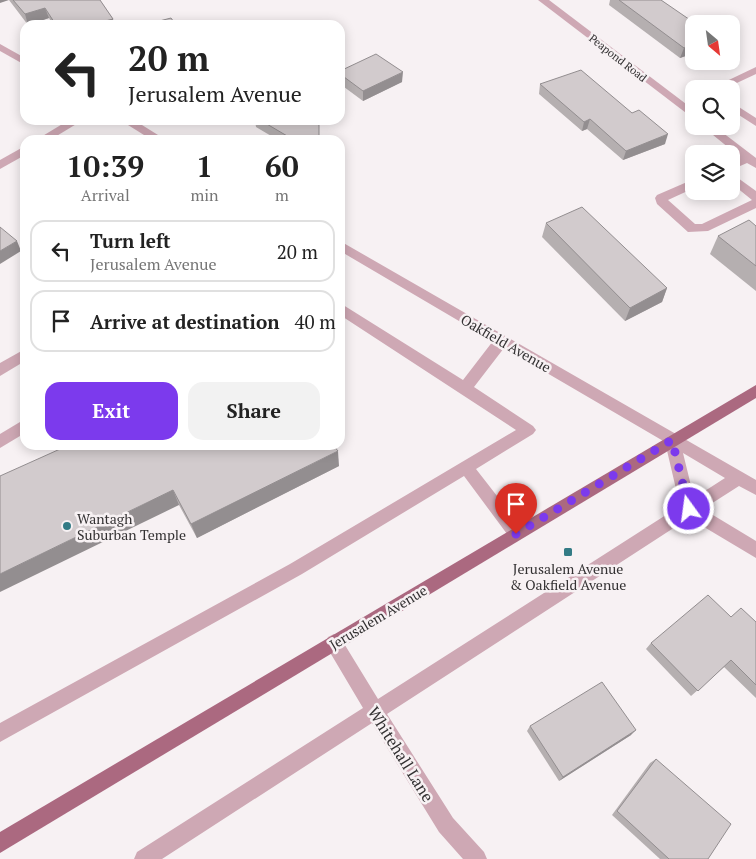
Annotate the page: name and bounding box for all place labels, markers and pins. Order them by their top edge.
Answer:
pin [495,483,537,534]
place label: Wantagh Suburban Temple [77,509,186,544]
marker: Wantagh Suburban Temple [61,520,73,532]
marker: Jerusalem Avenue & Oakfield Avenue [562,546,574,558]
place label: Jerusalem Avenue & Oakfield Avenue [510,559,626,594]

